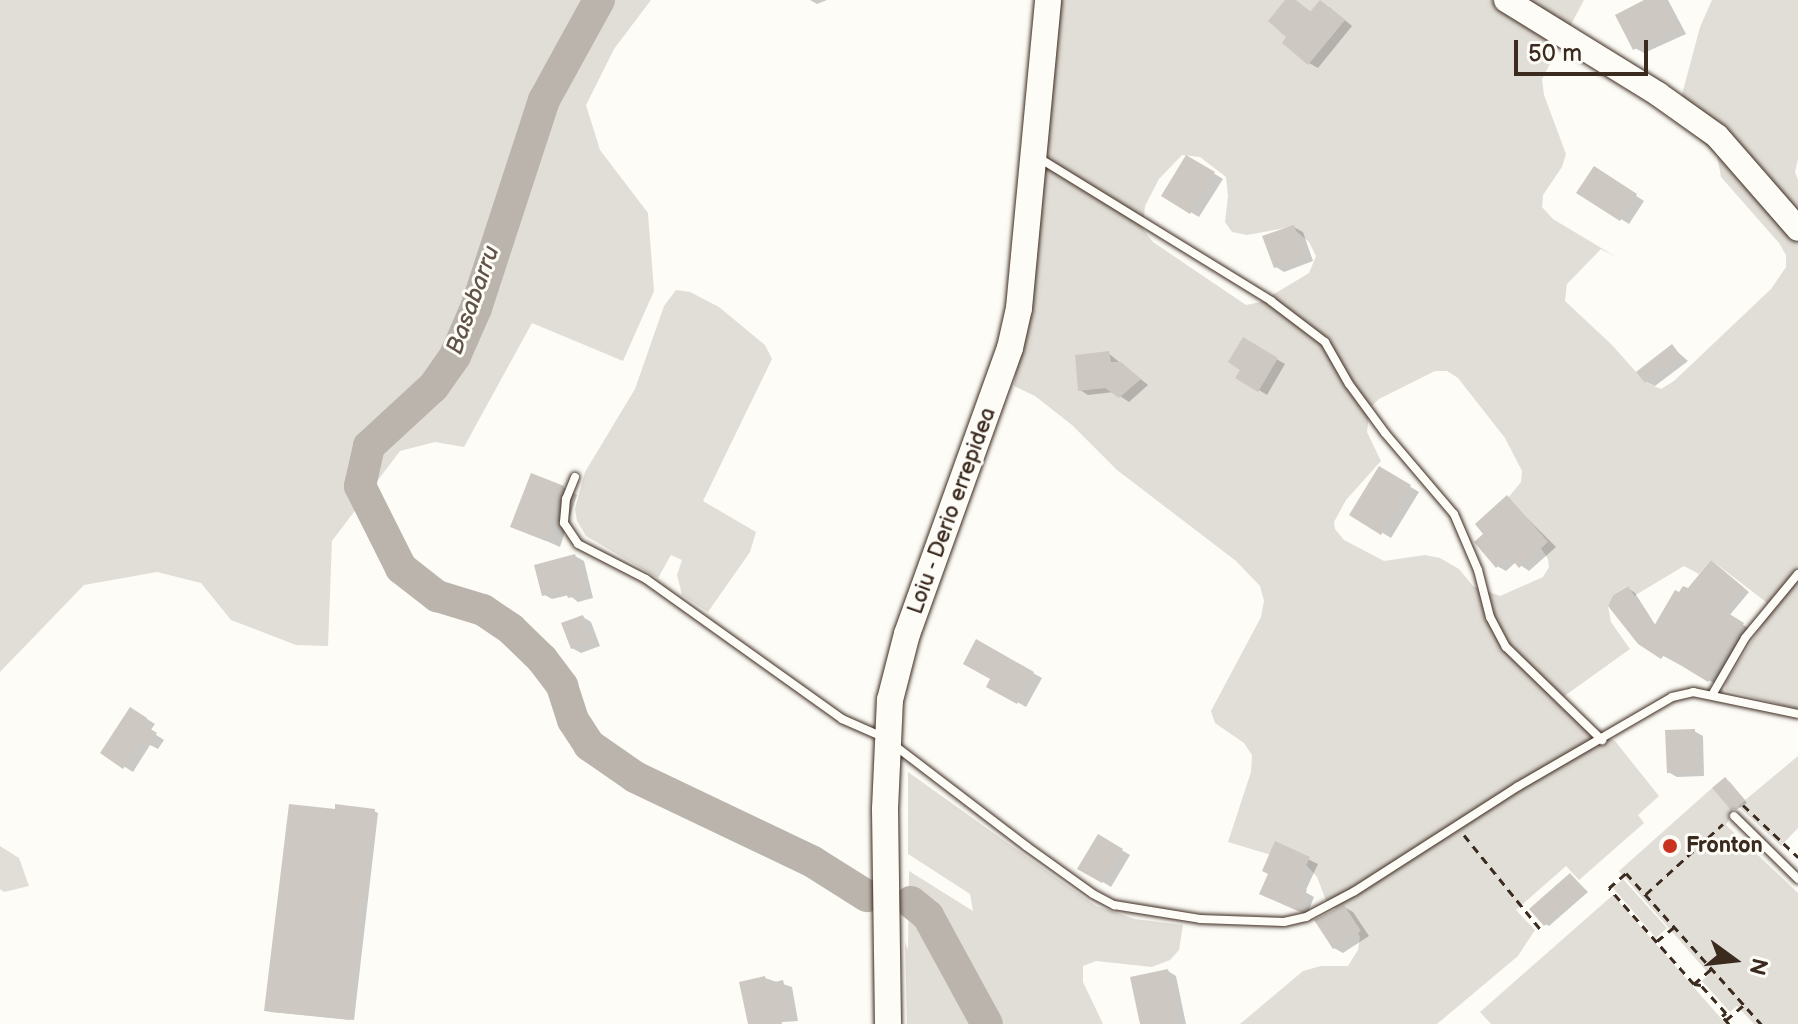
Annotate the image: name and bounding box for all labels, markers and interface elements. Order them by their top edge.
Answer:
scale bar [1518,24,1652,74]
text: 50 m [1528,39,1582,68]
water label: Basabarru [440,242,506,358]
street label: Loiu - Derio errepidea [902,403,1002,619]
place label: Fronton [1686,833,1763,859]
marker: Fronton [1661,837,1679,855]
north arrow [1694,920,1774,1000]
text: N [1742,955,1773,978]

